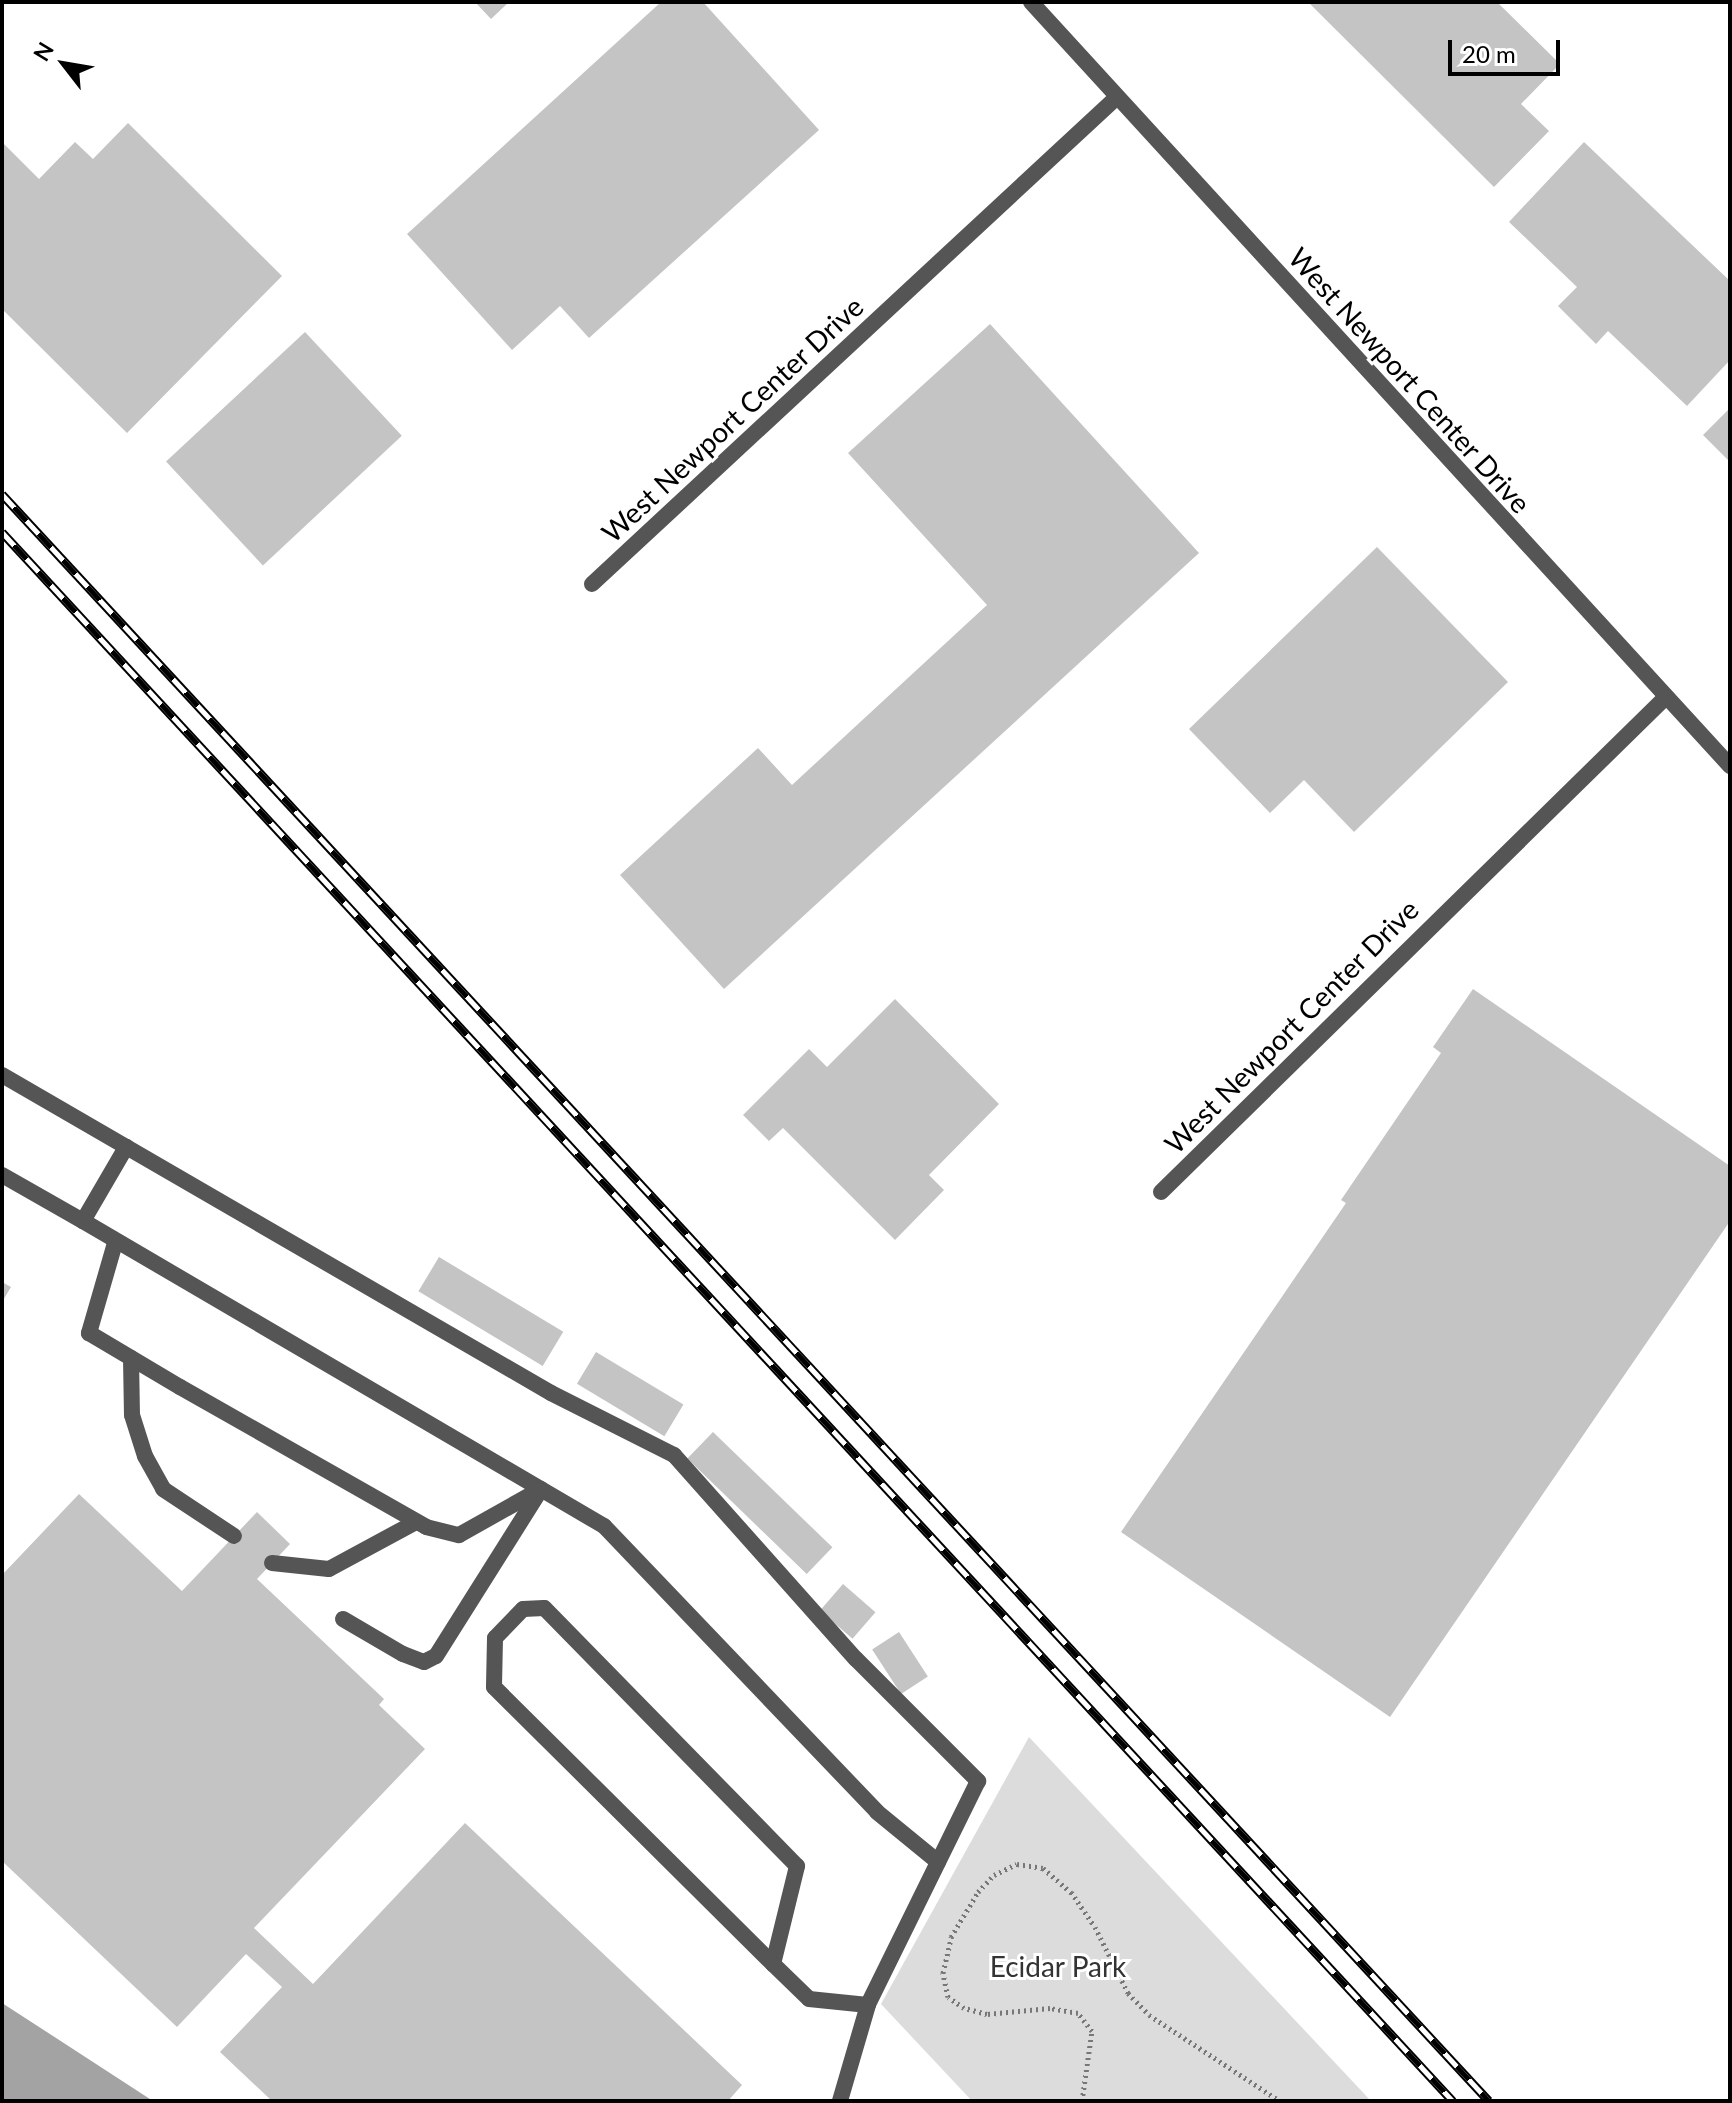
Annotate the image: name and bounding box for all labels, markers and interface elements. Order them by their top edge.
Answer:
north arrow [24,24,104,104]
scale bar [1452,24,1564,74]
text: N [27,37,59,66]
text: 20 m [1462,39,1516,68]
street label: West Newport Center Drive [1282,240,1538,520]
street label: West Newport Center Drive [594,289,870,549]
street label: West Newport Center Drive [1157,892,1425,1160]
park label: Ecidar Park [989,1949,1127,1983]

